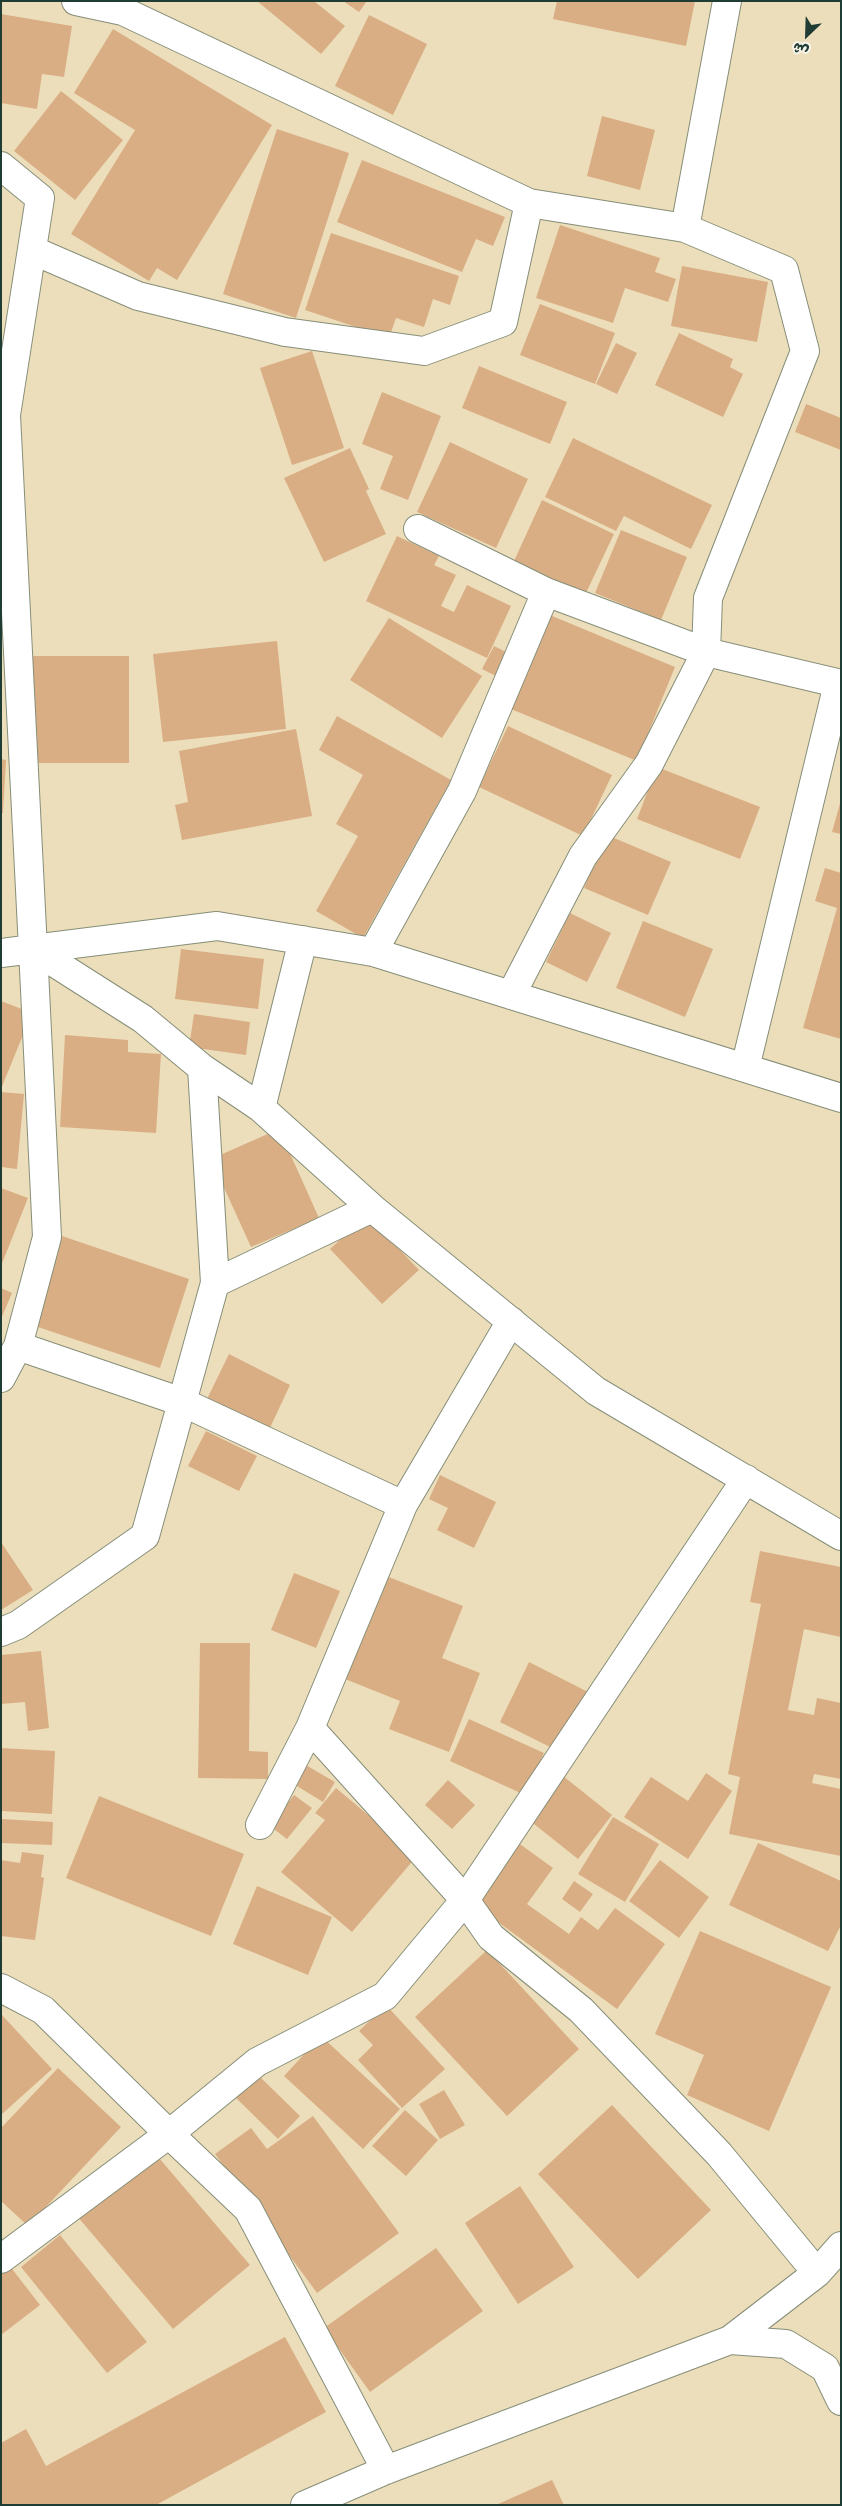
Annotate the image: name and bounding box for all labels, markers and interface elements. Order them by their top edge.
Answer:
north arrow [782,10,832,60]
text: ش [790,37,812,60]

